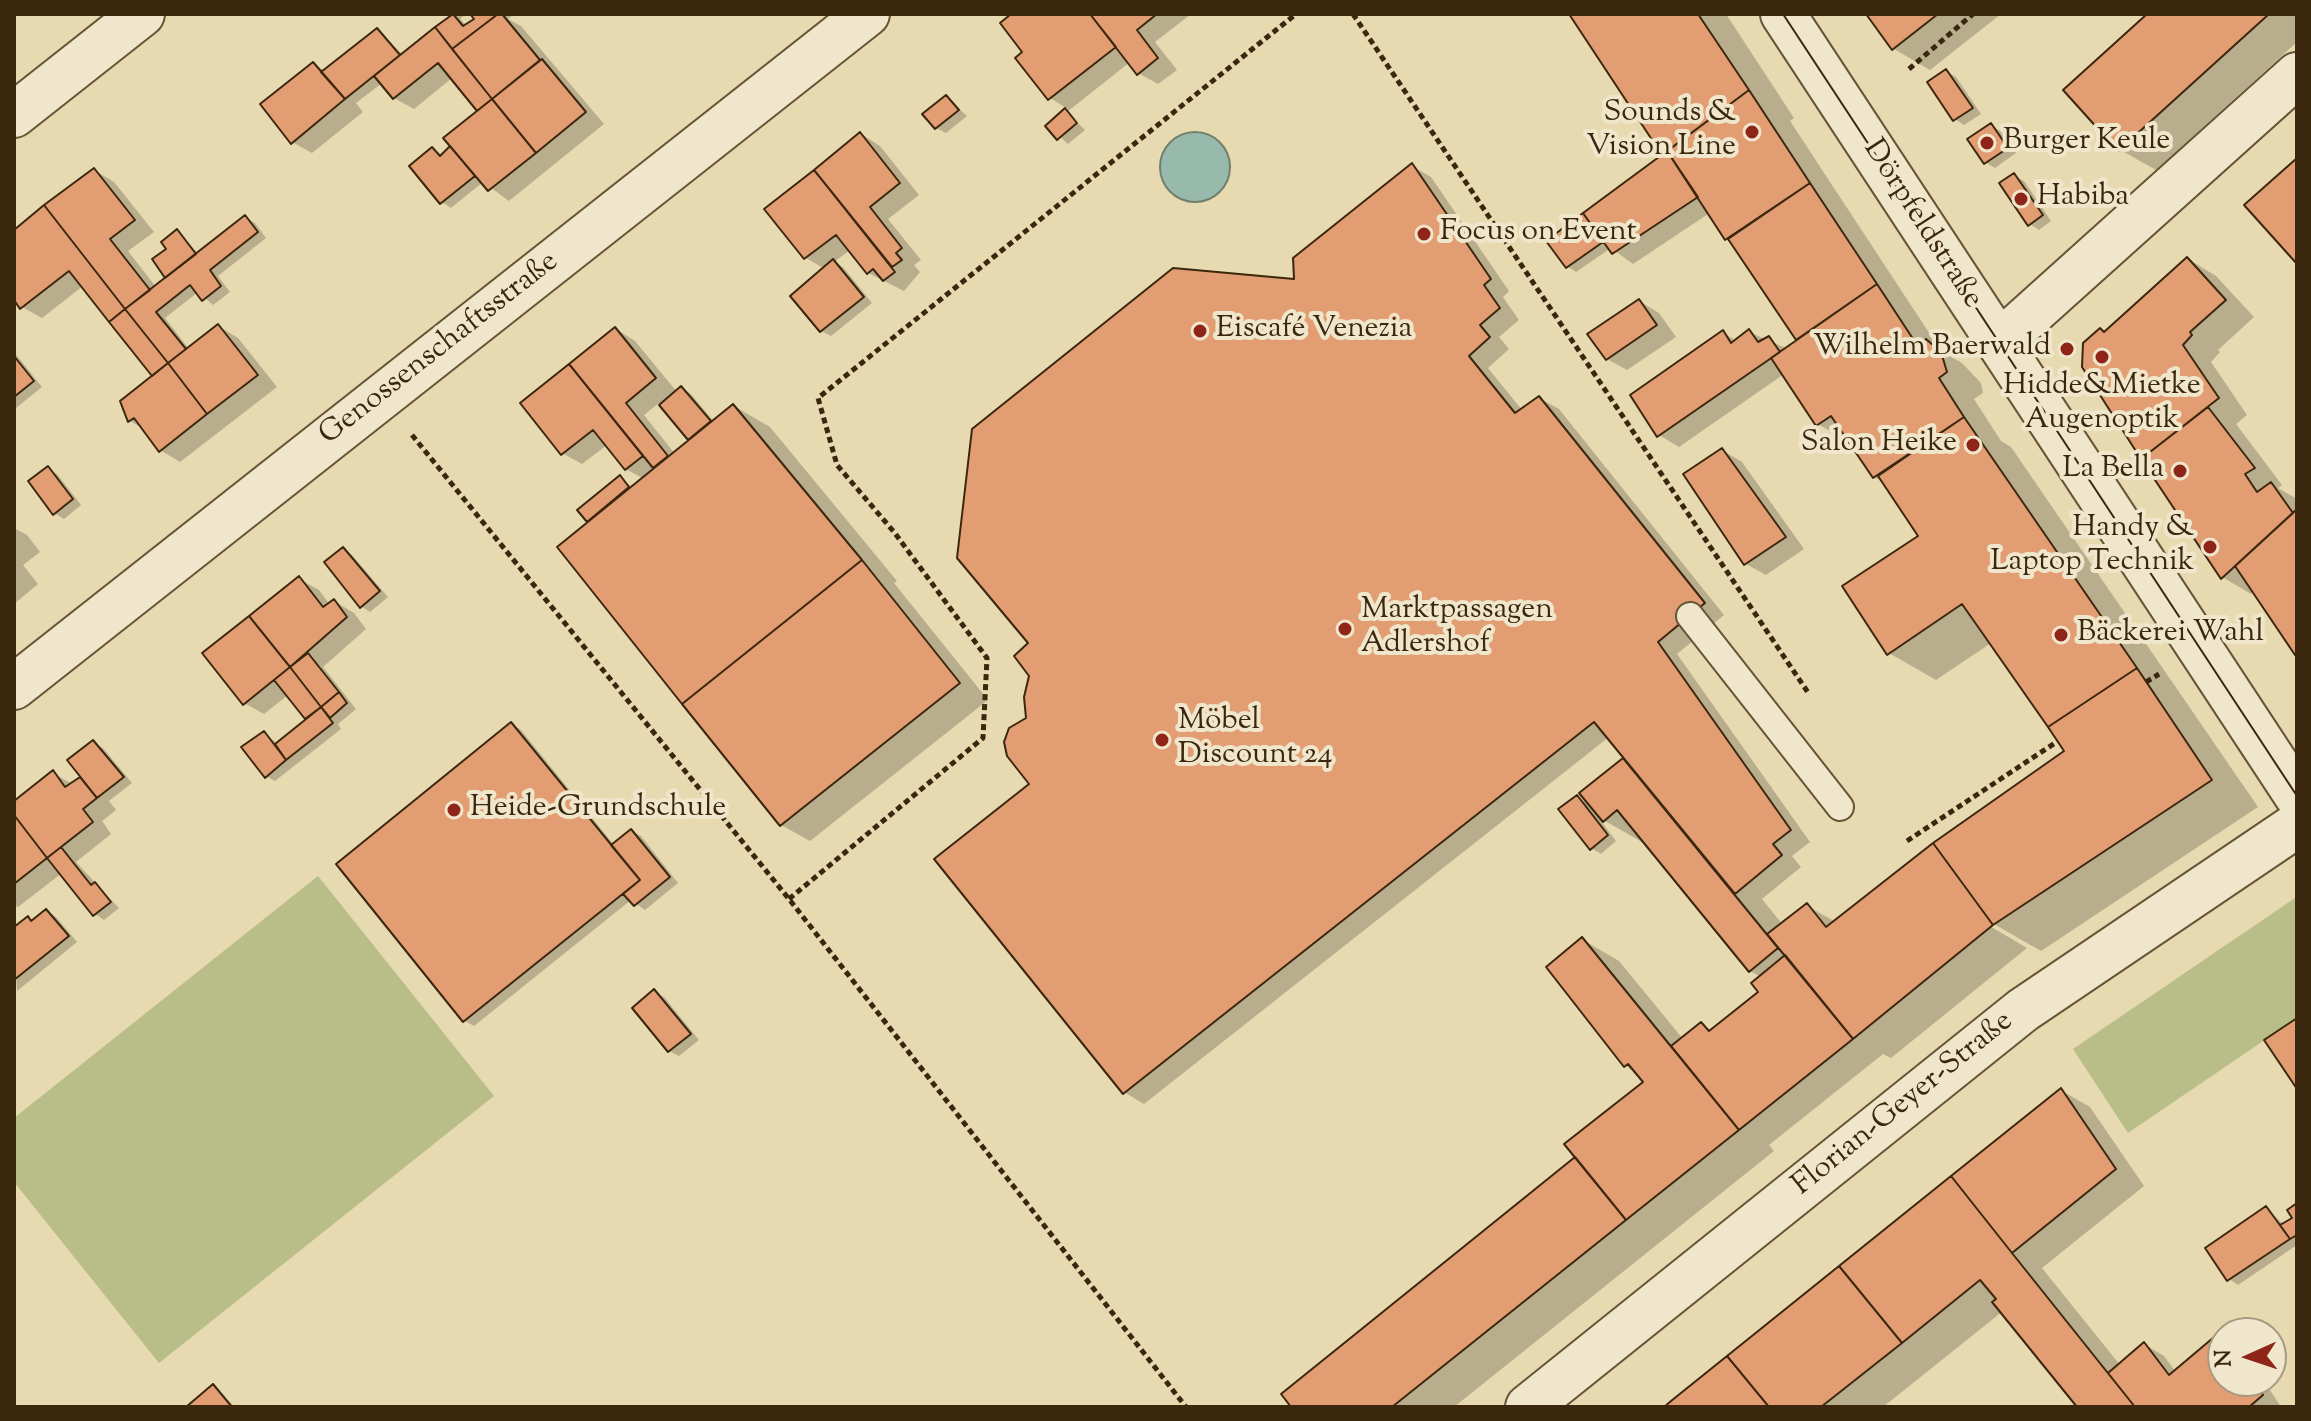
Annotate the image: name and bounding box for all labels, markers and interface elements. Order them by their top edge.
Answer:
place label: Sounds & Vision Line [1586,97,1736,168]
marker: Sounds & Vision Line [1743,123,1761,141]
place label: Burger Keule [2003,125,2170,161]
street label: Dörpfeldstraße [1853,134,1989,316]
marker: Burger Keule [1978,134,1996,152]
place label: Habiba [2037,181,2129,217]
marker: Habiba [2012,190,2030,208]
place label: Focus on Event [1440,216,1637,252]
marker: Focus on Event [1415,225,1433,243]
street label: Genossenschaftsstraße [313,245,567,455]
place label: Eiscafé Venezia [1216,313,1412,349]
marker: Eiscafé Venezia [1191,322,1209,340]
place label: Wilhelm Baerwald [1813,331,2051,367]
marker: Wilhelm Baerwald [2058,340,2076,358]
marker: Hidde&Mietke Augenoptik [2093,348,2111,366]
place label: Hidde&Mietke Augenoptik [2003,370,2201,440]
place label: Salon Heike [1801,427,1957,463]
marker: Salon Heike [1964,436,1982,454]
place label: La Bella [2062,453,2164,489]
marker: La Bella [2171,462,2189,480]
place label: Handy & Laptop Technik [1990,512,2194,582]
marker: Handy & Laptop Technik [2201,538,2219,556]
place label: Marktpassagen Adlershof [1361,594,1553,664]
place label: Bäckerei Wahl [2077,617,2264,653]
marker: Marktpassagen Adlershof [1336,620,1354,638]
marker: Bäckerei Wahl [2052,626,2070,644]
place label: Möbel Discount 24 [1178,705,1333,776]
marker: Möbel Discount 24 [1153,731,1171,749]
place label: Heide-Grundschule [470,792,726,828]
marker: Heide-Grundschule [445,801,463,819]
street label: Florian-Geyer-Straße [1787,1005,2021,1205]
north arrow [2207,1317,2287,1397]
text: N [2209,1349,2241,1368]

